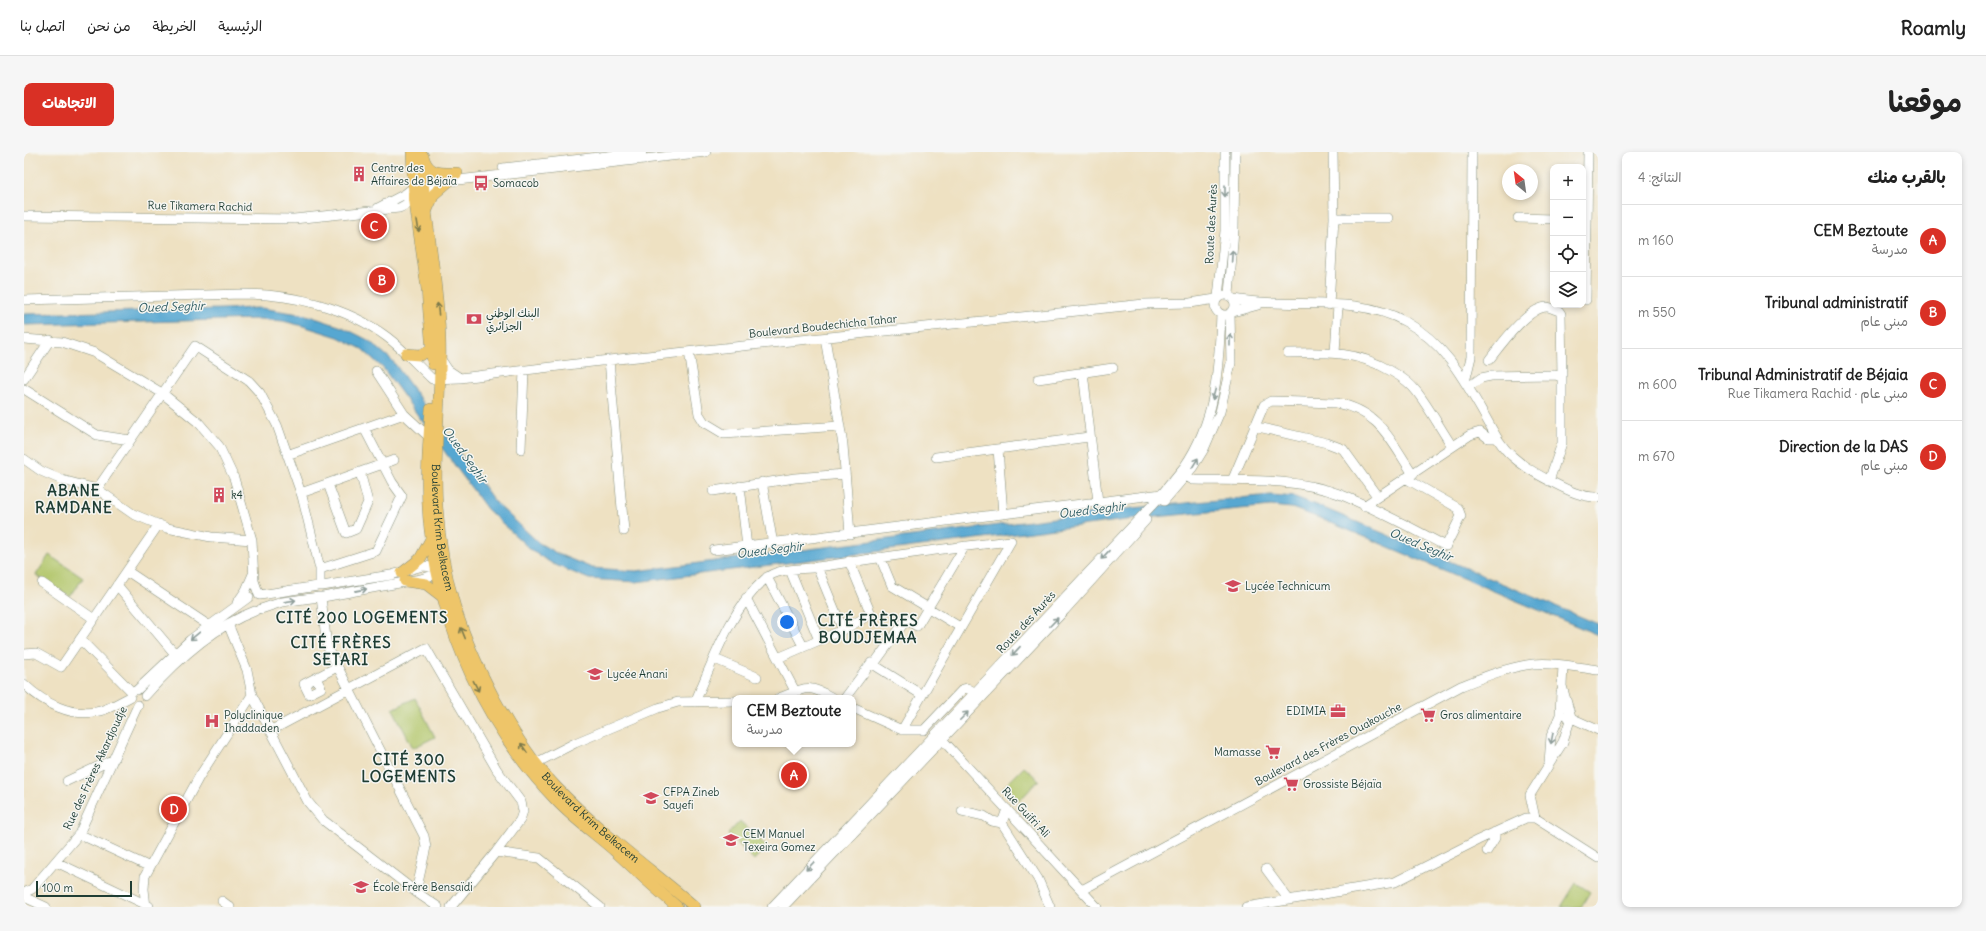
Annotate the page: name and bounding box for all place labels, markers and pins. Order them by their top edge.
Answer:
place label: Centre des Affaires de Béjaïa [371,161,457,188]
building icon: Centre des Affaires de Béjaïa [350,165,368,183]
bus stop icon: Somacob [472,174,490,192]
place label: Somacob [493,176,539,190]
pin: C [361,211,387,241]
pin: B [369,265,395,295]
place label: البنك الوطني الجزائري [486,306,540,335]
bank icon: البنك الوطني الجزائري [465,310,483,328]
building icon: k4 [210,486,228,504]
place label: k4 [231,488,243,502]
school or university icon: Lycée Technicum [1224,577,1242,595]
place label: Lycée Technicum [1245,579,1331,593]
school or university icon: Lycée Anani [586,665,604,683]
place label: Lycée Anani [607,667,668,681]
office icon: EDIMIA [1329,702,1347,720]
place label: EDIMIA [1286,704,1326,718]
supermarket icon: Gros alimentaire [1419,706,1437,724]
place label: Polyclinique Ihaddaden [224,708,283,735]
place label: Gros alimentaire [1440,708,1522,722]
hospital icon: Polyclinique Ihaddaden [203,712,221,730]
supermarket icon: Mamasse [1264,743,1282,761]
place label: Mamasse [1214,745,1261,759]
pin: A [781,760,807,790]
supermarket icon: Grossiste Béjaïa [1282,775,1300,793]
place label: Grossiste Béjaïa [1303,777,1382,791]
place label: CFPA Zineb Sayefi [663,785,719,812]
school or university icon: CFPA Zineb Sayefi [642,789,660,807]
pin: D [161,794,187,824]
place label: CEM Manuel Texeira Gomez [743,827,816,854]
school or university icon: CEM Manuel Texeira Gomez [722,831,740,849]
school or university icon: École Frère Bensaïdi [352,878,370,896]
place label: École Frère Bensaïdi [373,879,473,894]

